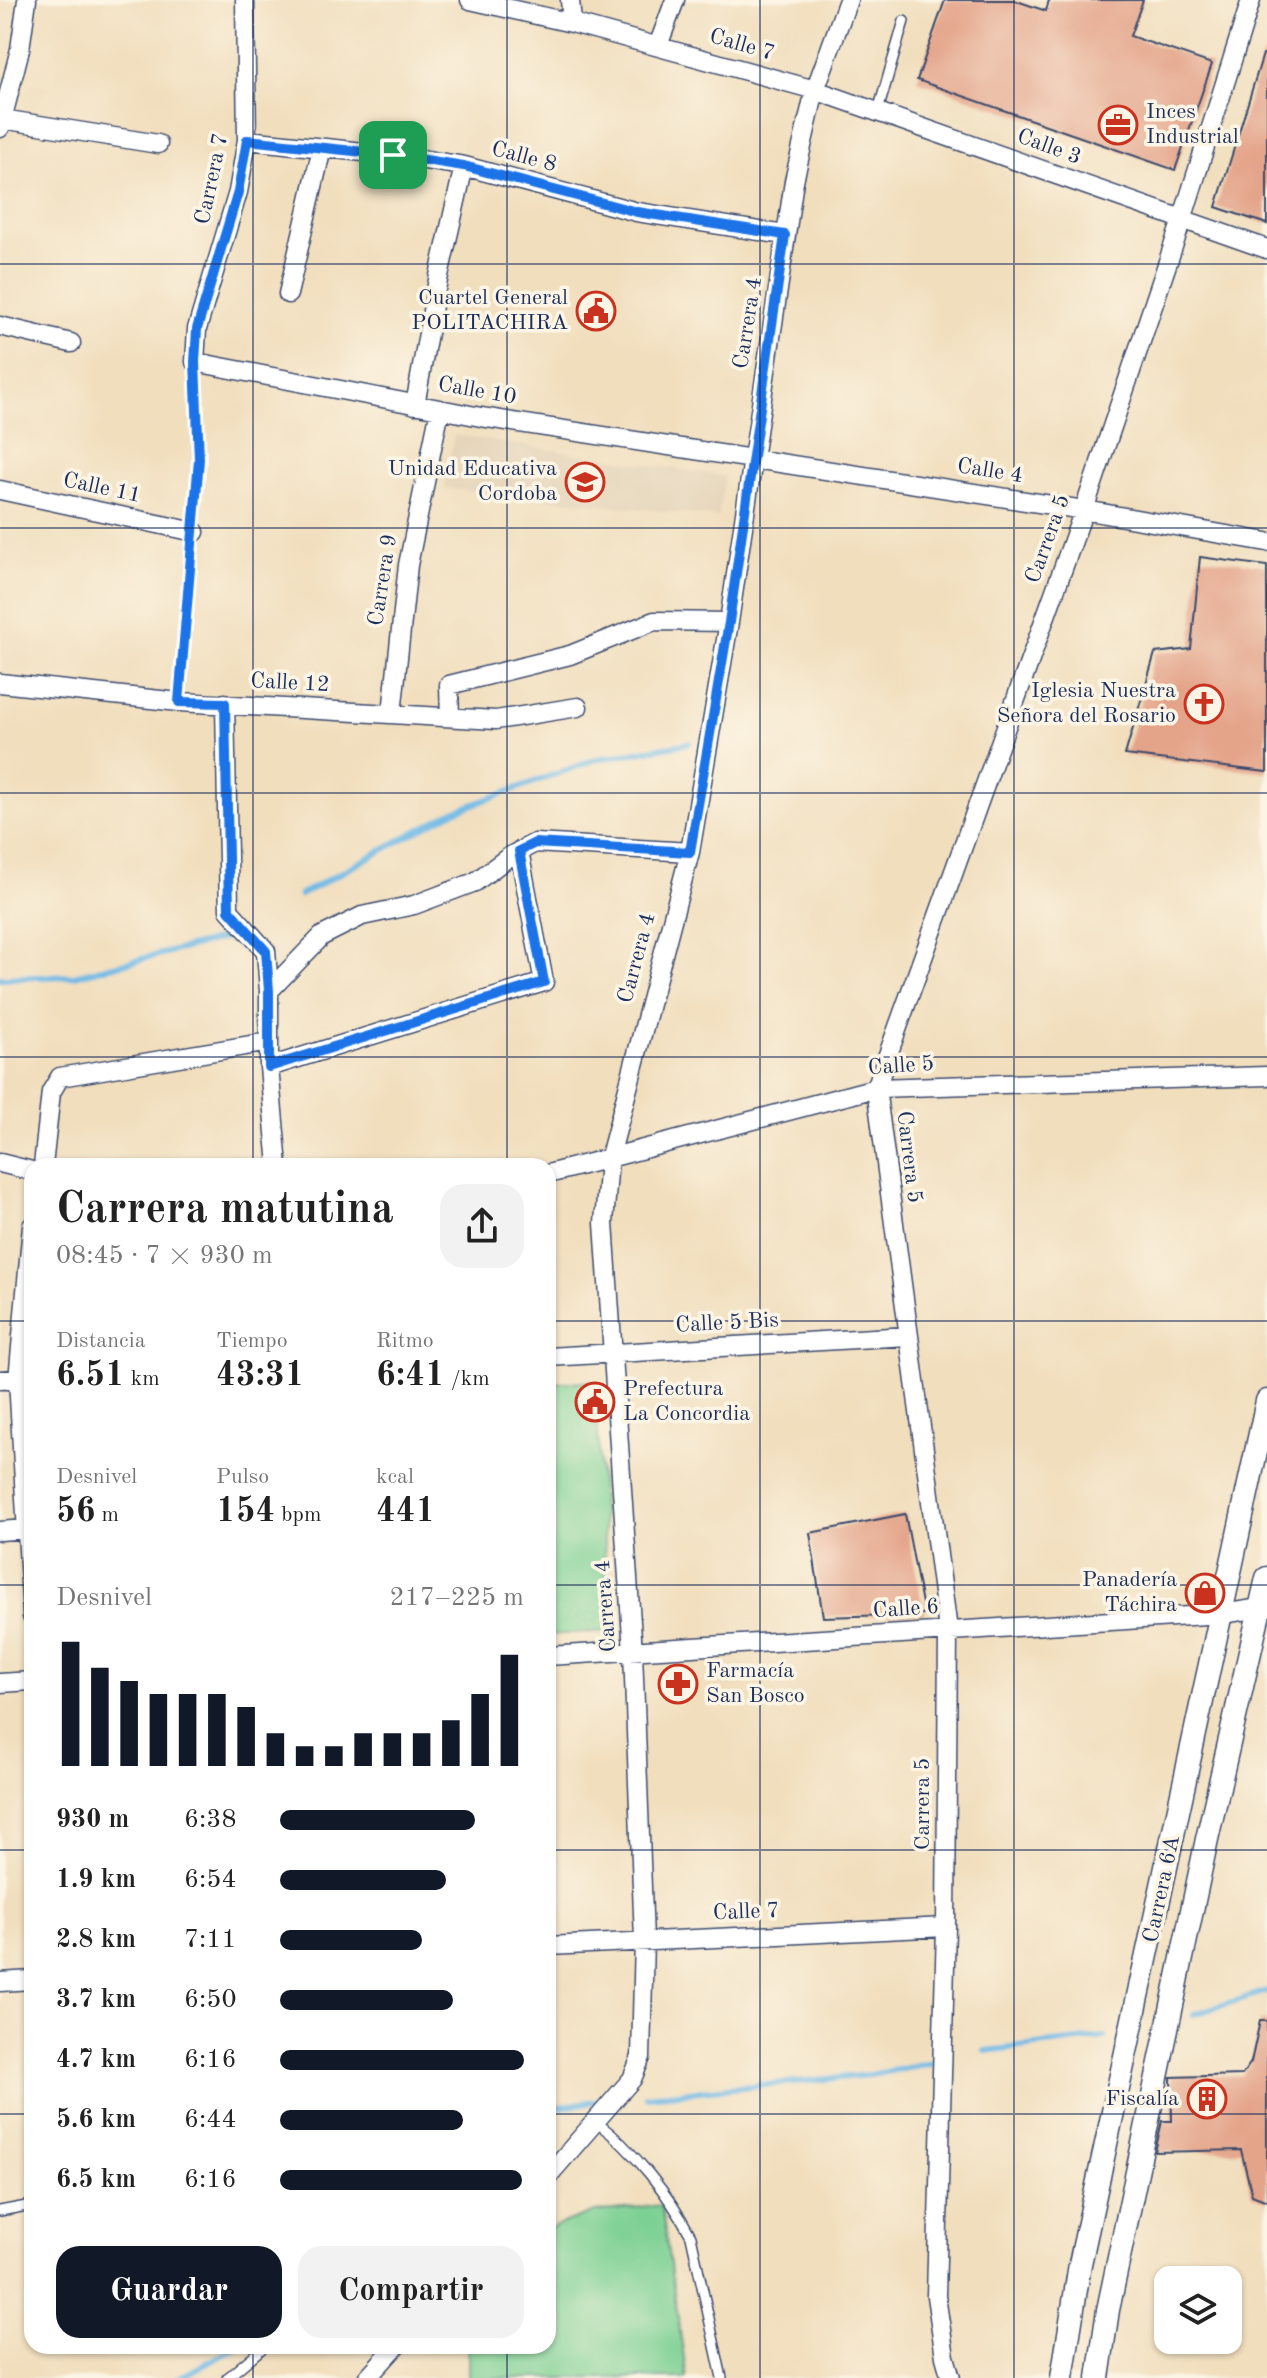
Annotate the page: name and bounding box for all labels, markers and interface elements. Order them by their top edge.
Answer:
street label: Calle 7 [707,25,777,65]
place label: Inces Industrial [1146,101,1239,148]
office icon: Inces Industrial [1097,104,1139,146]
pin [359,121,427,189]
street label: Calle 3 [1014,125,1084,169]
street label: Carrera 7 [192,131,232,227]
icon: arrive [371,133,415,177]
street label: Calle 8 [489,138,559,176]
street label: Carrera 4 [730,276,766,370]
place label: Cuartel General POLITACHIRA [411,287,568,334]
public building icon: Cuartel General POLITACHIRA [575,290,617,332]
street label: Calle 10 [436,373,518,409]
street label: Calle 4 [955,455,1025,487]
place label: Unidad Educativa Cordoba [388,458,557,505]
school or university icon: Unidad Educativa Cordoba [564,461,606,503]
street label: Calle 11 [61,469,143,507]
street label: Carrera 5 [1022,492,1074,586]
street label: Carrera 9 [365,533,401,627]
street label: Calle 12 [250,670,330,696]
place label: Iglesia Nuestra Señora del Rosario [997,680,1176,727]
church icon: Iglesia Nuestra Señora del Rosario [1183,683,1225,725]
street label: Carrera 4 [614,910,660,1006]
street label: Calle 5 [867,1053,935,1079]
street label: Carrera 5 [892,1110,926,1204]
button: share [440,1184,524,1268]
text: Carrera matutina [56,1188,394,1232]
text: 08:45 · 7 × 930 m [56,1243,273,1269]
street label: Calle 5 Bis [675,1309,779,1337]
text: Distancia [56,1330,146,1352]
text: Tiempo [216,1330,288,1352]
text: Ritmo [376,1330,434,1352]
text: 6.51 [56,1359,125,1393]
text: 43:31 [216,1359,304,1393]
text: 6:41 [376,1359,445,1393]
text: km [125,1368,160,1390]
text: /km [445,1368,490,1390]
place label: Prefectura La Concordia [623,1378,750,1425]
public building icon: Prefectura La Concordia [574,1381,616,1423]
text: Desnivel [56,1466,137,1488]
text: Pulso [216,1466,269,1488]
text: kcal [376,1466,414,1488]
text: 56 [56,1495,95,1529]
text: 154 [216,1495,275,1529]
text: 441 [376,1495,435,1529]
text: m [95,1504,119,1526]
text: bpm [275,1504,321,1526]
street label: Carrera 4 [592,1559,620,1653]
place label: Panadería Táchira [1082,1569,1177,1616]
shop icon: Panadería Táchira [1184,1572,1226,1614]
text: Desnivel [56,1585,152,1611]
text: 217–225 m [389,1585,524,1611]
street label: Calle 6 [872,1596,940,1622]
place label: Farmacía San Bosco [706,1660,805,1707]
pharmacy icon: Farmacía San Bosco [657,1663,699,1705]
street label: Carrera 5 [912,1758,934,1850]
text: 930 m [56,1807,129,1833]
text: 6:38 [184,1807,237,1833]
street label: Carrera 6A [1140,1833,1184,1945]
text: 1.9 km [56,1867,136,1893]
text: 6:54 [184,1867,237,1893]
street label: Calle 7 [712,1900,780,1924]
text: 2.8 km [56,1927,136,1953]
text: 7:11 [184,1927,237,1953]
text: 3.7 km [56,1987,136,2013]
text: 6:50 [184,1987,237,2013]
text: 4.7 km [56,2047,136,2073]
text: 6:16 [184,2047,237,2073]
building icon: Fiscalía [1186,2078,1228,2120]
place label: Fiscalía [1105,2088,1179,2110]
text: 5.6 km [56,2107,136,2133]
text: 6:44 [184,2107,237,2133]
text: 6.5 km [56,2167,136,2193]
text: 6:16 [184,2167,237,2193]
button: Guardar [56,2246,282,2338]
button: Compartir [298,2246,524,2338]
map controls [1154,2266,1242,2354]
button: layers [1154,2266,1242,2354]

